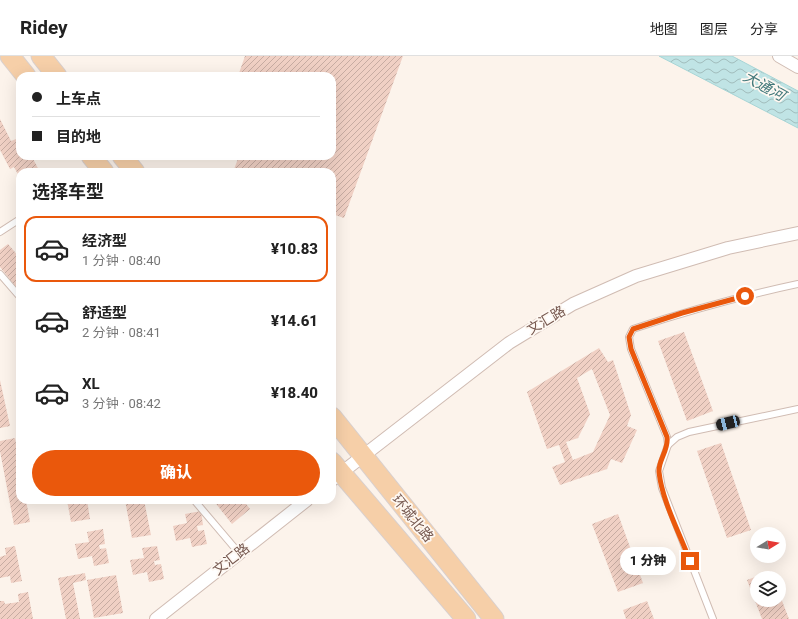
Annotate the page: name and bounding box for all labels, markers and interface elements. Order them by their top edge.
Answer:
text: Ridey [20,16,68,39]
text: 地图 [650,21,678,37]
text: 图层 [700,21,728,37]
text: 分享 [750,21,778,37]
water label: 大通河 [740,67,791,106]
text: 上车点 [56,90,101,108]
text: 目的地 [56,128,101,146]
text: 选择车型 [32,181,104,202]
icon: car [34,231,70,267]
text: 经济型 [82,232,127,250]
text: ¥10.83 [271,240,318,258]
text: 1 分钟 · 08:40 [82,253,161,268]
route start [736,287,754,305]
street label: 文汇路 [524,302,568,338]
icon: car [34,303,70,339]
text: 舒适型 [82,304,127,322]
text: ¥14.61 [271,312,318,330]
text: 2 分钟 · 08:41 [82,325,161,340]
icon: car [34,375,70,411]
text: XL [82,375,100,393]
text: ¥18.40 [271,384,318,402]
text: 3 分钟 · 08:42 [82,396,161,411]
car [715,414,741,432]
button: 确认 [32,450,320,496]
street label: 环城北路 [389,491,437,545]
north arrow [750,527,786,563]
map controls [750,527,786,607]
street label: 文汇路 [210,540,252,578]
callout: 1 分钟 [620,547,676,575]
route end [681,552,699,570]
text: 1 分钟 [630,553,666,568]
button: layers [750,571,786,607]

